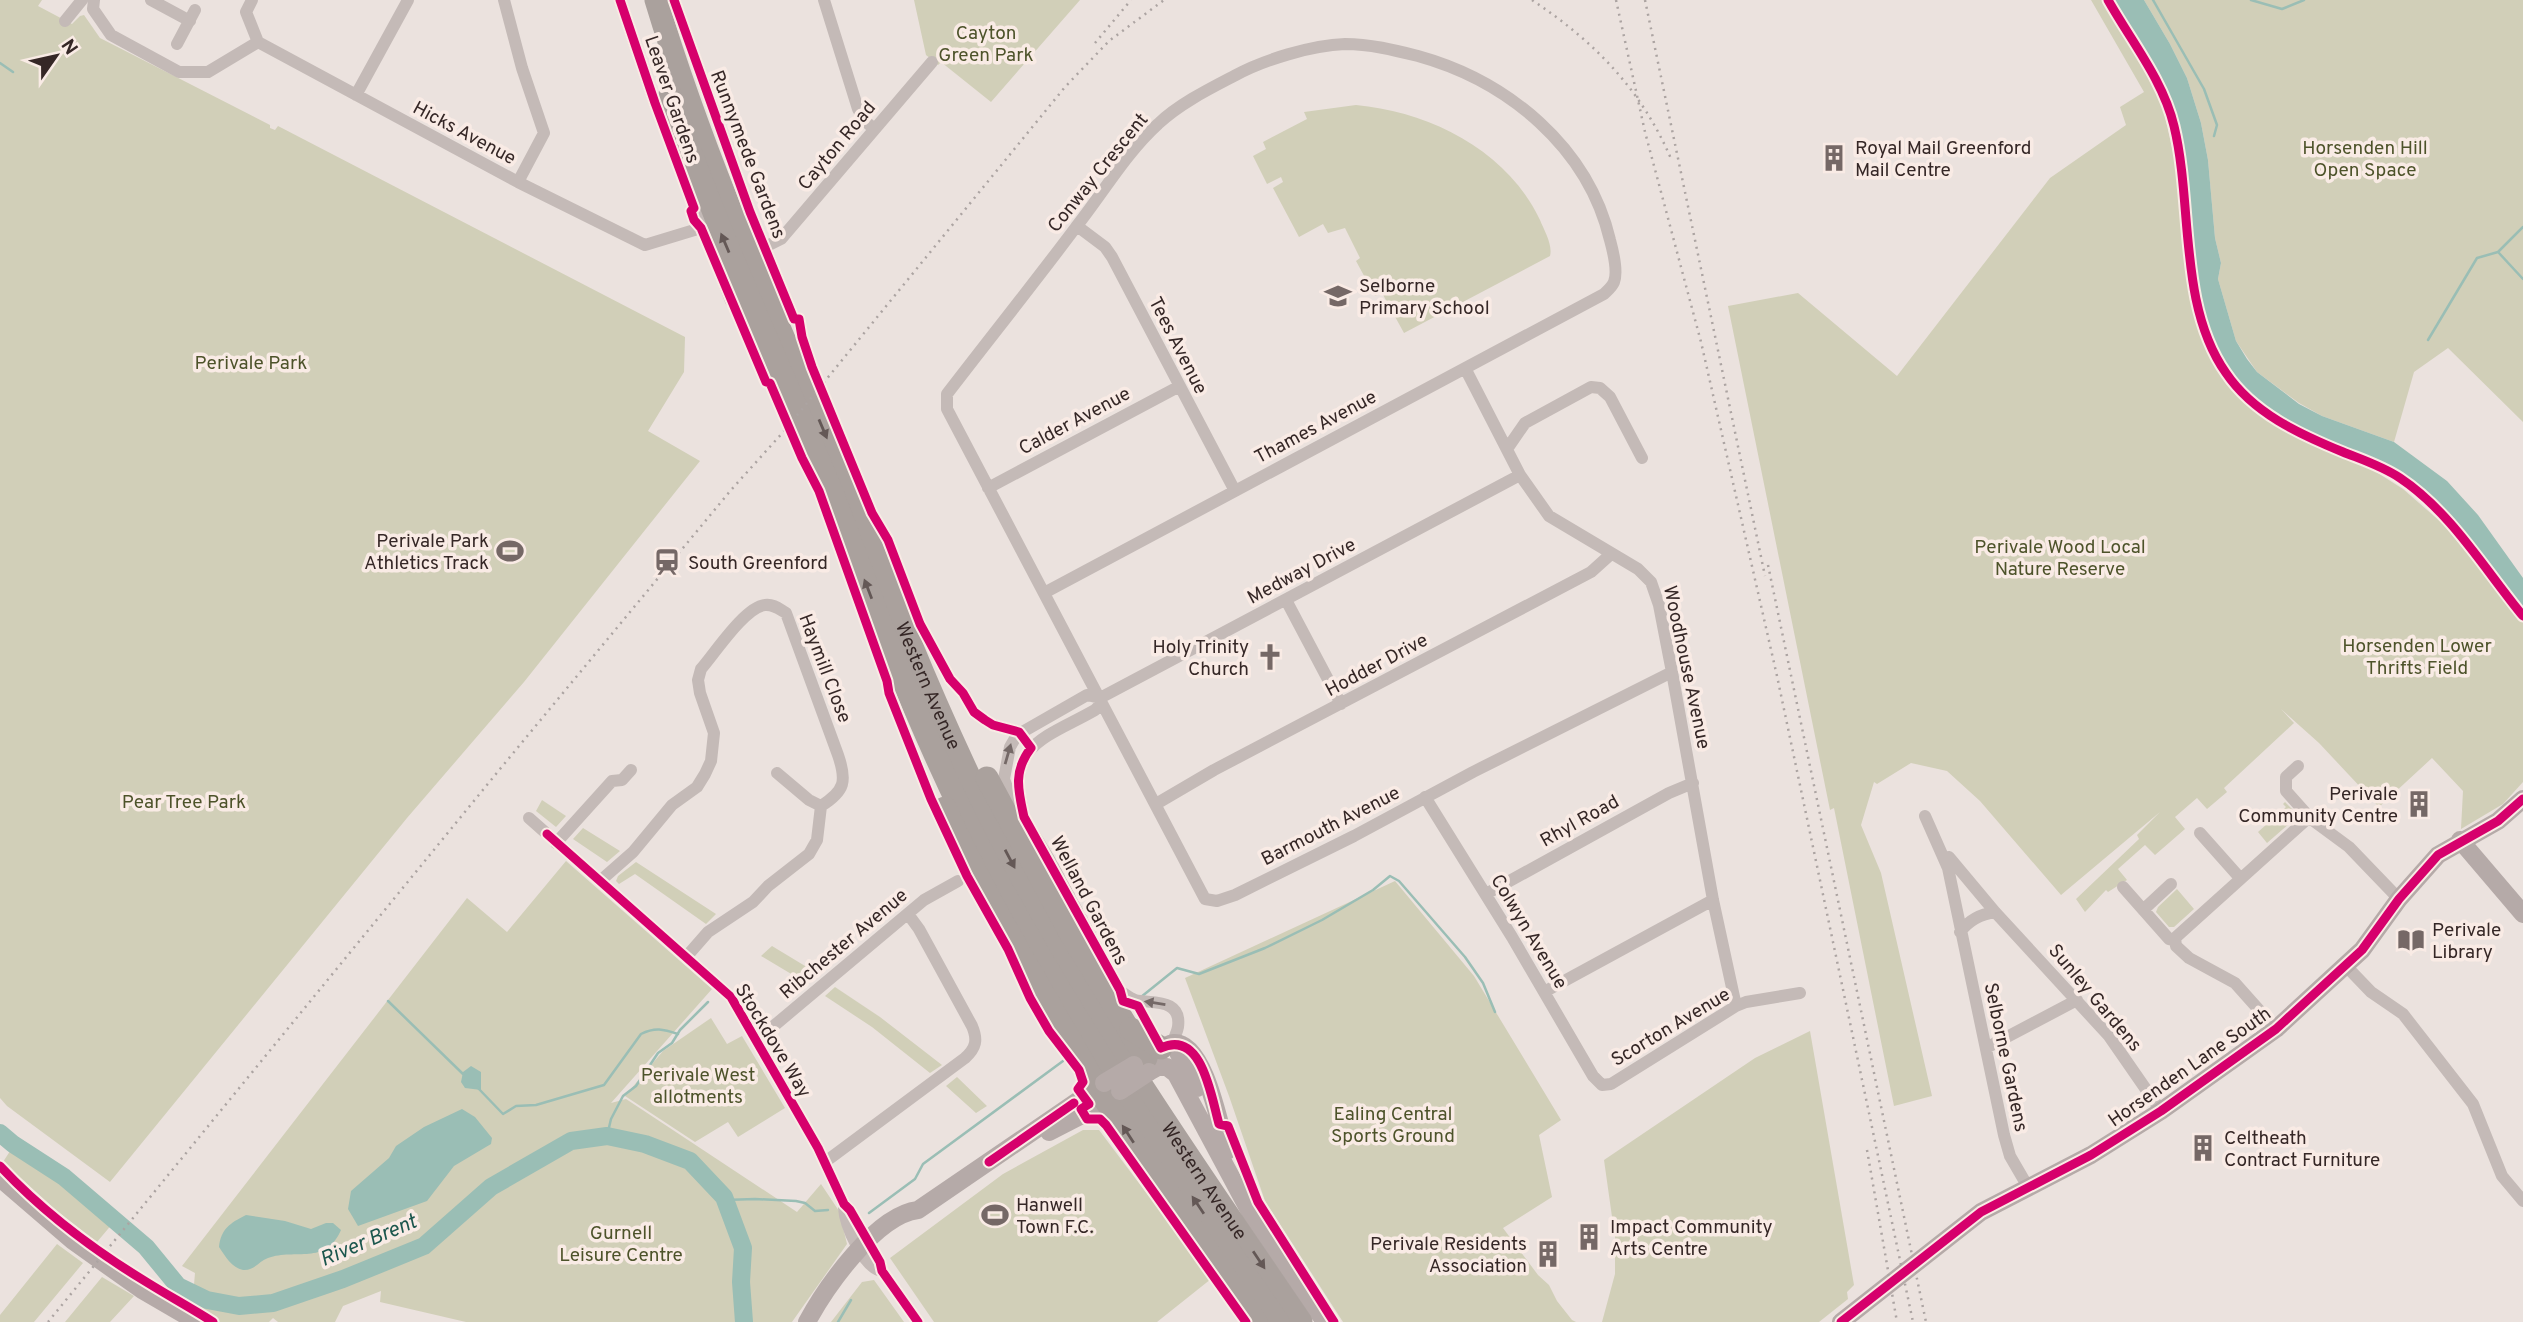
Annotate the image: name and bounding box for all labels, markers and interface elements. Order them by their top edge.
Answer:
north arrow [21,21,91,91]
park label: Cayton Green Park [938,22,1034,68]
street label: Leaver Gardens [638,33,704,167]
text: N [55,35,82,60]
street label: Runnymede Gardens [704,67,790,242]
street label: Hicks Avenue [408,97,520,171]
street label: Cayton Road [793,97,882,196]
street label: Conway Crescent [1043,109,1154,238]
place label: Royal Mail Greenford Mail Centre [1855,137,2031,183]
park label: Horsenden Hill Open Space [2302,137,2428,183]
building icon: Royal Mail Greenford Mail Centre [1819,143,1849,173]
one-way arrow [720,232,731,253]
place label: Selborne Primary School [1359,275,1490,321]
school or university icon: Selborne Primary School [1323,281,1353,311]
street label: Tees Avenue [1142,293,1212,399]
park label: Perivale Park [195,352,307,376]
street label: Calder Avenue [1015,382,1135,461]
street label: Thames Avenue [1251,386,1381,470]
one-way arrow [817,418,828,439]
place label: Perivale Park Athletics Track [364,530,489,576]
street label: Medway Drive [1244,533,1360,610]
sports icon: Perivale Park Athletics Track [495,536,525,566]
park label: Perivale Wood Local Nature Reserve [1974,536,2146,582]
station icon: South Greenford [652,547,682,577]
place label: South Greenford [688,552,828,576]
one-way arrow [863,578,874,599]
street label: Woodhouse Avenue [1657,583,1715,751]
street label: Haymill Close [792,611,856,727]
street label: Western Avenue [889,619,965,754]
street label: Hodder Drive [1321,629,1432,703]
park label: Horsenden Lower Thrifts Field [2342,635,2492,681]
place label: Holy Trinity Church [1152,636,1249,682]
church icon: Holy Trinity Church [1255,642,1285,672]
one-way arrow [1004,744,1014,765]
street label: Barmouth Avenue [1257,781,1404,872]
place label: Perivale Community Centre [2238,783,2398,829]
building icon: Perivale Community Centre [2404,789,2434,819]
street label: Rhyl Road [1536,790,1624,853]
park label: Pear Tree Park [122,791,246,815]
street label: Welland Gardens [1044,832,1132,970]
one-way arrow [1004,849,1016,869]
street label: Colwyn Avenue [1485,870,1572,994]
street label: Ribchester Avenue [775,884,913,1005]
place label: Perivale Library [2432,919,2501,965]
library icon: Perivale Library [2396,925,2426,955]
street label: Sunley Gardens [2042,940,2146,1057]
street label: Stockdove Way [729,980,816,1102]
street label: Selborne Gardens [1978,981,2033,1134]
street label: Scorton Avenue [1607,983,1735,1073]
one-way arrow [1144,997,1166,1008]
street label: Horsenden Lane South [2104,1002,2276,1133]
park label: Perivale West allotments [641,1064,755,1110]
park label: Ealing Central Sports Ground [1331,1103,1455,1149]
street label: Western Avenue [1155,1118,1251,1245]
one-way arrow [1122,1125,1135,1144]
place label: Celtheath Contract Furniture [2224,1127,2380,1173]
building icon: Celtheath Contract Furniture [2188,1133,2218,1163]
place label: Hanwell Town F.C. [1016,1194,1094,1240]
one-way arrow [1191,1196,1205,1214]
sports icon: Hanwell Town F.C. [980,1200,1010,1230]
water label: River Brent [316,1208,423,1274]
place label: Impact Community Arts Centre [1610,1216,1773,1262]
park label: Gurnell Leisure Centre [559,1222,683,1268]
building icon: Impact Community Arts Centre [1574,1222,1604,1252]
place label: Perivale Residents Association [1370,1233,1527,1279]
building icon: Perivale Residents Association [1533,1239,1563,1269]
one-way arrow [1253,1250,1266,1270]

